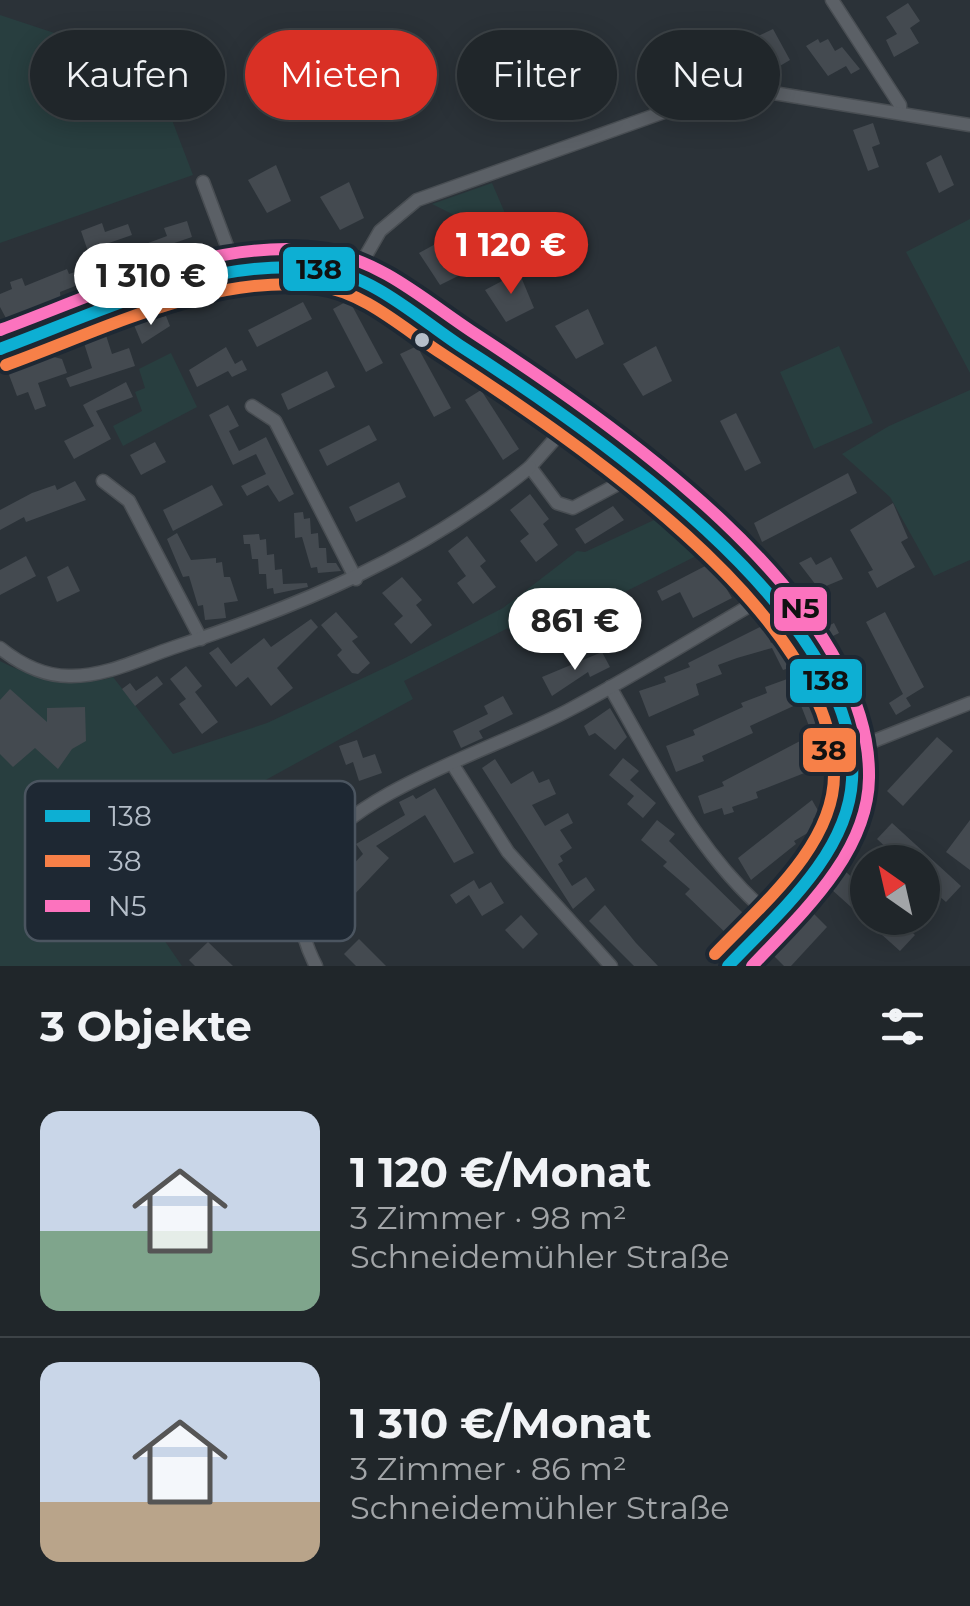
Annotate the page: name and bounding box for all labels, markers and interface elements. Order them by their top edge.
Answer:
chip: Kaufen [30,30,225,120]
chip: Mieten [245,30,437,120]
chip: Filter [457,30,617,120]
chip: Neu [637,30,780,120]
pin: 1 120 € [419,212,603,297]
text: 1 120 € [456,225,566,264]
pin: 1 310 € [59,243,243,328]
line badge: 138 [281,245,357,293]
text: 138 [296,252,342,286]
text: 1 310 € [96,256,206,295]
unlabelled marker [412,330,432,350]
line badge: N5 [772,585,829,633]
pin: 861 € [505,588,645,673]
text: N5 [780,591,820,625]
text: 861 € [530,601,620,640]
line badge: 138 [788,657,864,705]
text: 138 [803,663,849,697]
line badge: 38 [801,726,858,774]
text: 38 [810,733,847,767]
legend [25,781,355,941]
text: 138 [108,799,152,833]
text: 38 [108,844,142,878]
north arrow [850,845,940,935]
map controls [850,845,940,935]
text: N5 [108,889,147,923]
icon: filters [875,999,930,1054]
text: 3 Objekte [40,1000,252,1052]
text: 1 120 €/Monat [350,1146,651,1198]
icon: home [120,1151,240,1271]
text: 3 Zimmer · 98 m² [350,1198,627,1237]
text: Schneidemühler Straße [350,1237,730,1276]
text: 1 310 €/Monat [350,1397,651,1449]
icon: home [120,1402,240,1522]
text: 3 Zimmer · 86 m² [350,1449,627,1488]
text: Schneidemühler Straße [350,1488,730,1527]

